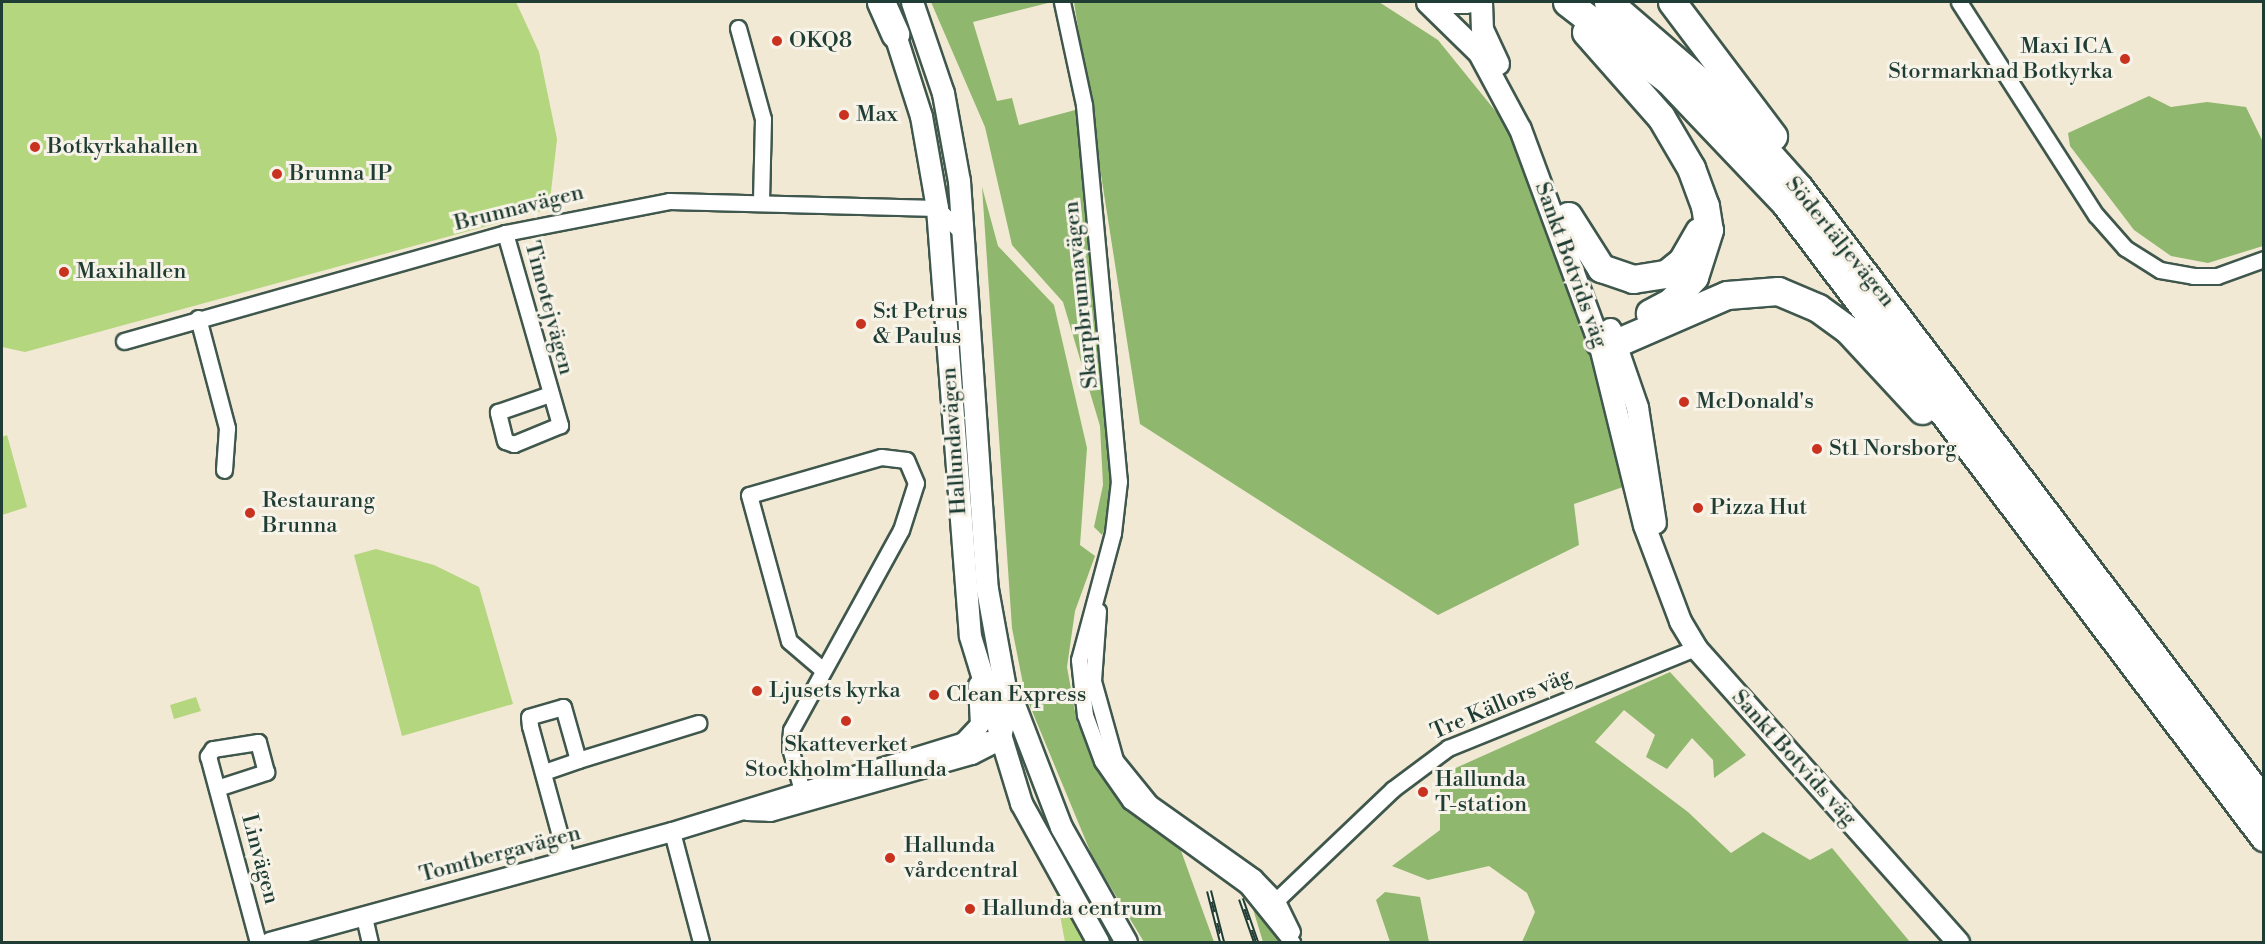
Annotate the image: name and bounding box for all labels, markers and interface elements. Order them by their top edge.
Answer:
place label: OKQ8 [789,28,852,54]
place label: Maxi ICA Stormarknad Botkyrka [1888,33,2113,84]
marker: OKQ8 [770,34,784,48]
marker: Maxi ICA Stormarknad Botkyrka [2118,52,2132,66]
place label: Max [856,102,898,128]
marker: Max [837,108,851,122]
place label: Botkyrkahallen [47,134,198,160]
marker: Botkyrkahallen [28,140,42,154]
place label: Brunna IP [289,161,392,187]
marker: Brunna IP [270,167,284,181]
street label: Södertäljevägen [1779,171,1901,313]
street label: Brunnavägen [451,179,587,237]
street label: Sankt Botvids väg [1529,179,1613,351]
street label: Skarpbrunnavägen [1058,200,1104,390]
street label: Timotejvägen [518,238,580,378]
place label: Maxihallen [76,259,186,285]
marker: Maxihallen [57,265,71,279]
place label: S:t Petrus & Paulus [873,298,968,350]
marker: S:t Petrus & Paulus [854,317,868,331]
street label: Hallundavägen [936,366,972,516]
place label: McDonald's [1696,389,1814,415]
marker: McDonald's [1677,395,1691,409]
place label: St1 Norsborg [1829,436,1957,462]
marker: St1 Norsborg [1810,442,1824,456]
place label: Restaurang Brunna [262,487,375,538]
place label: Pizza Hut [1710,495,1807,521]
marker: Pizza Hut [1691,501,1705,515]
marker: Restaurang Brunna [243,506,257,520]
street label: Tre Källors väg [1427,663,1575,745]
place label: Ljusets kyrka [769,678,901,704]
place label: Clean Express [946,682,1086,708]
marker: Ljusets kyrka [750,684,764,698]
street label: Sankt Botvids väg [1726,684,1862,832]
marker: Clean Express [927,688,941,702]
marker: Skatteverket Stockholm Hallunda [839,714,853,728]
place label: Skatteverket Stockholm Hallunda [745,731,947,782]
place label: Hallunda T-station [1435,766,1527,818]
marker: Hallunda T-station [1416,785,1430,799]
street label: Linvägen [235,811,285,907]
street label: Tomtbergavägen [416,820,584,888]
place label: Hallunda vårdcentral [904,832,1018,884]
marker: Hallunda vårdcentral [881,849,899,867]
place label: Hallunda centrum [982,896,1163,922]
marker: Hallunda centrum [963,902,977,916]

